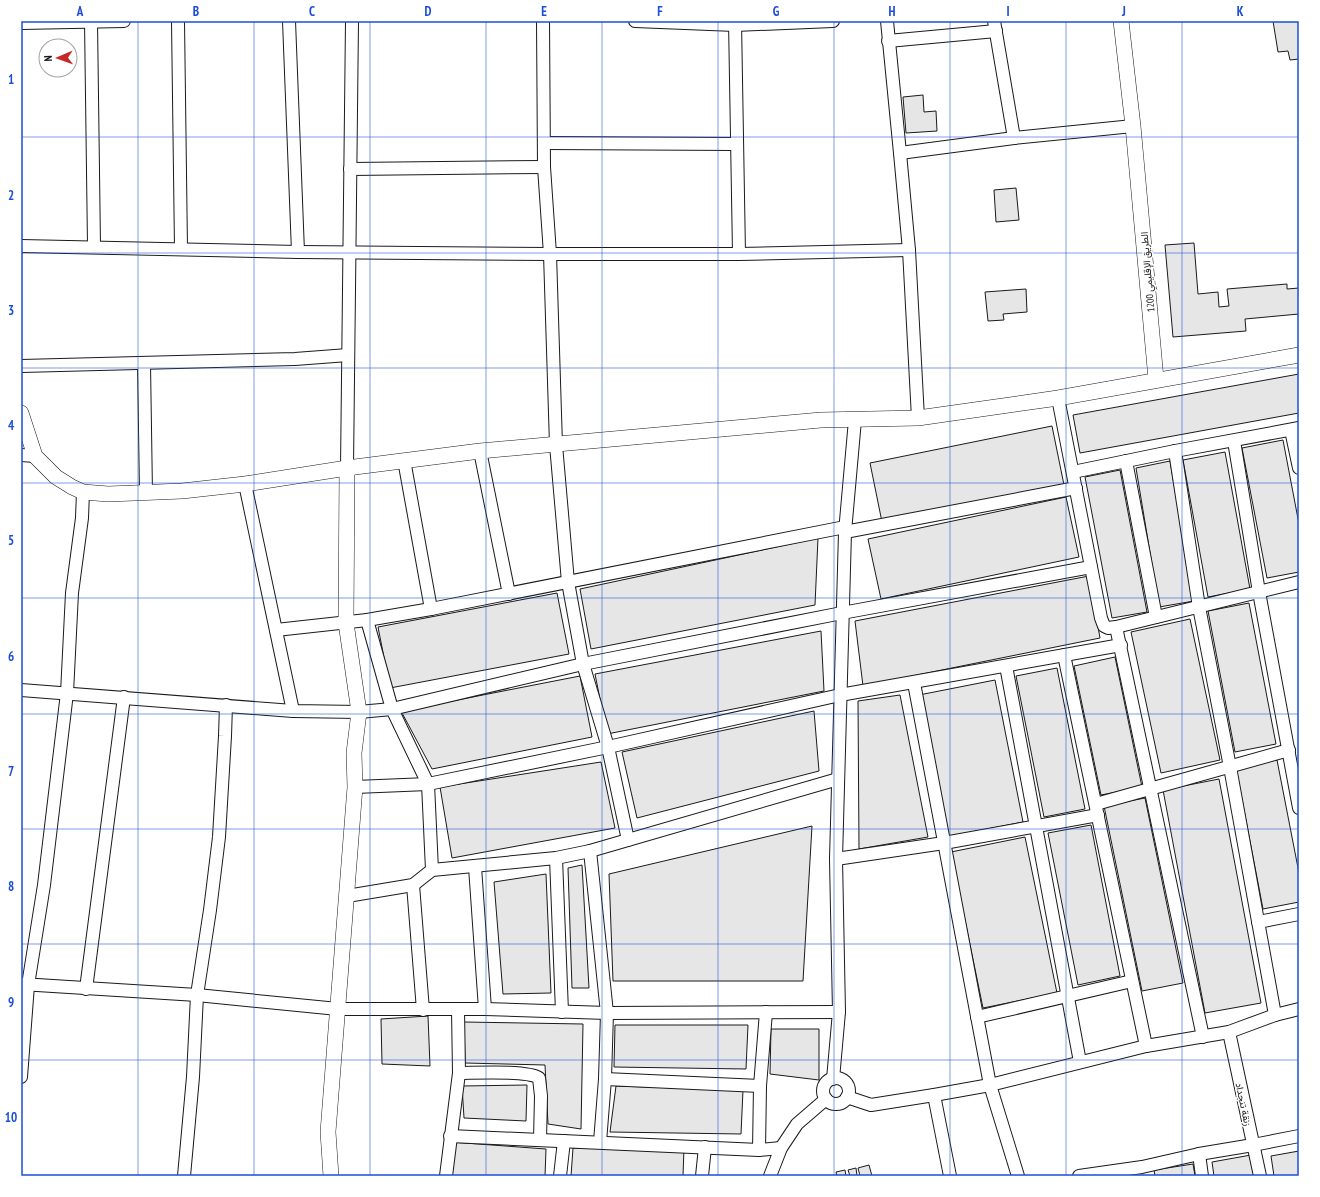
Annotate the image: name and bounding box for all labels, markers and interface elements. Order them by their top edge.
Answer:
text: A [76,3,84,20]
text: B [193,3,199,20]
text: C [309,3,315,20]
text: D [425,3,432,20]
text: E [541,3,547,20]
text: F [657,3,663,20]
text: G [773,3,780,20]
text: H [889,3,896,20]
text: I [1006,3,1010,20]
text: J [1121,3,1126,20]
text: K [1237,3,1244,20]
north arrow [38,38,78,78]
text: N [41,55,55,62]
text: 1 [8,71,14,88]
text: 2 [8,187,14,204]
street label: الطريق الإقليمي 1200 [1138,231,1159,313]
text: 3 [8,302,14,319]
text: 4 [8,417,15,434]
text: 5 [8,532,14,549]
text: 6 [8,648,14,665]
text: 7 [8,763,14,780]
text: 8 [8,878,14,895]
text: 9 [8,994,14,1011]
street label: زنقة تنجداد [1233,1081,1254,1127]
text: 10 [5,1109,17,1126]

